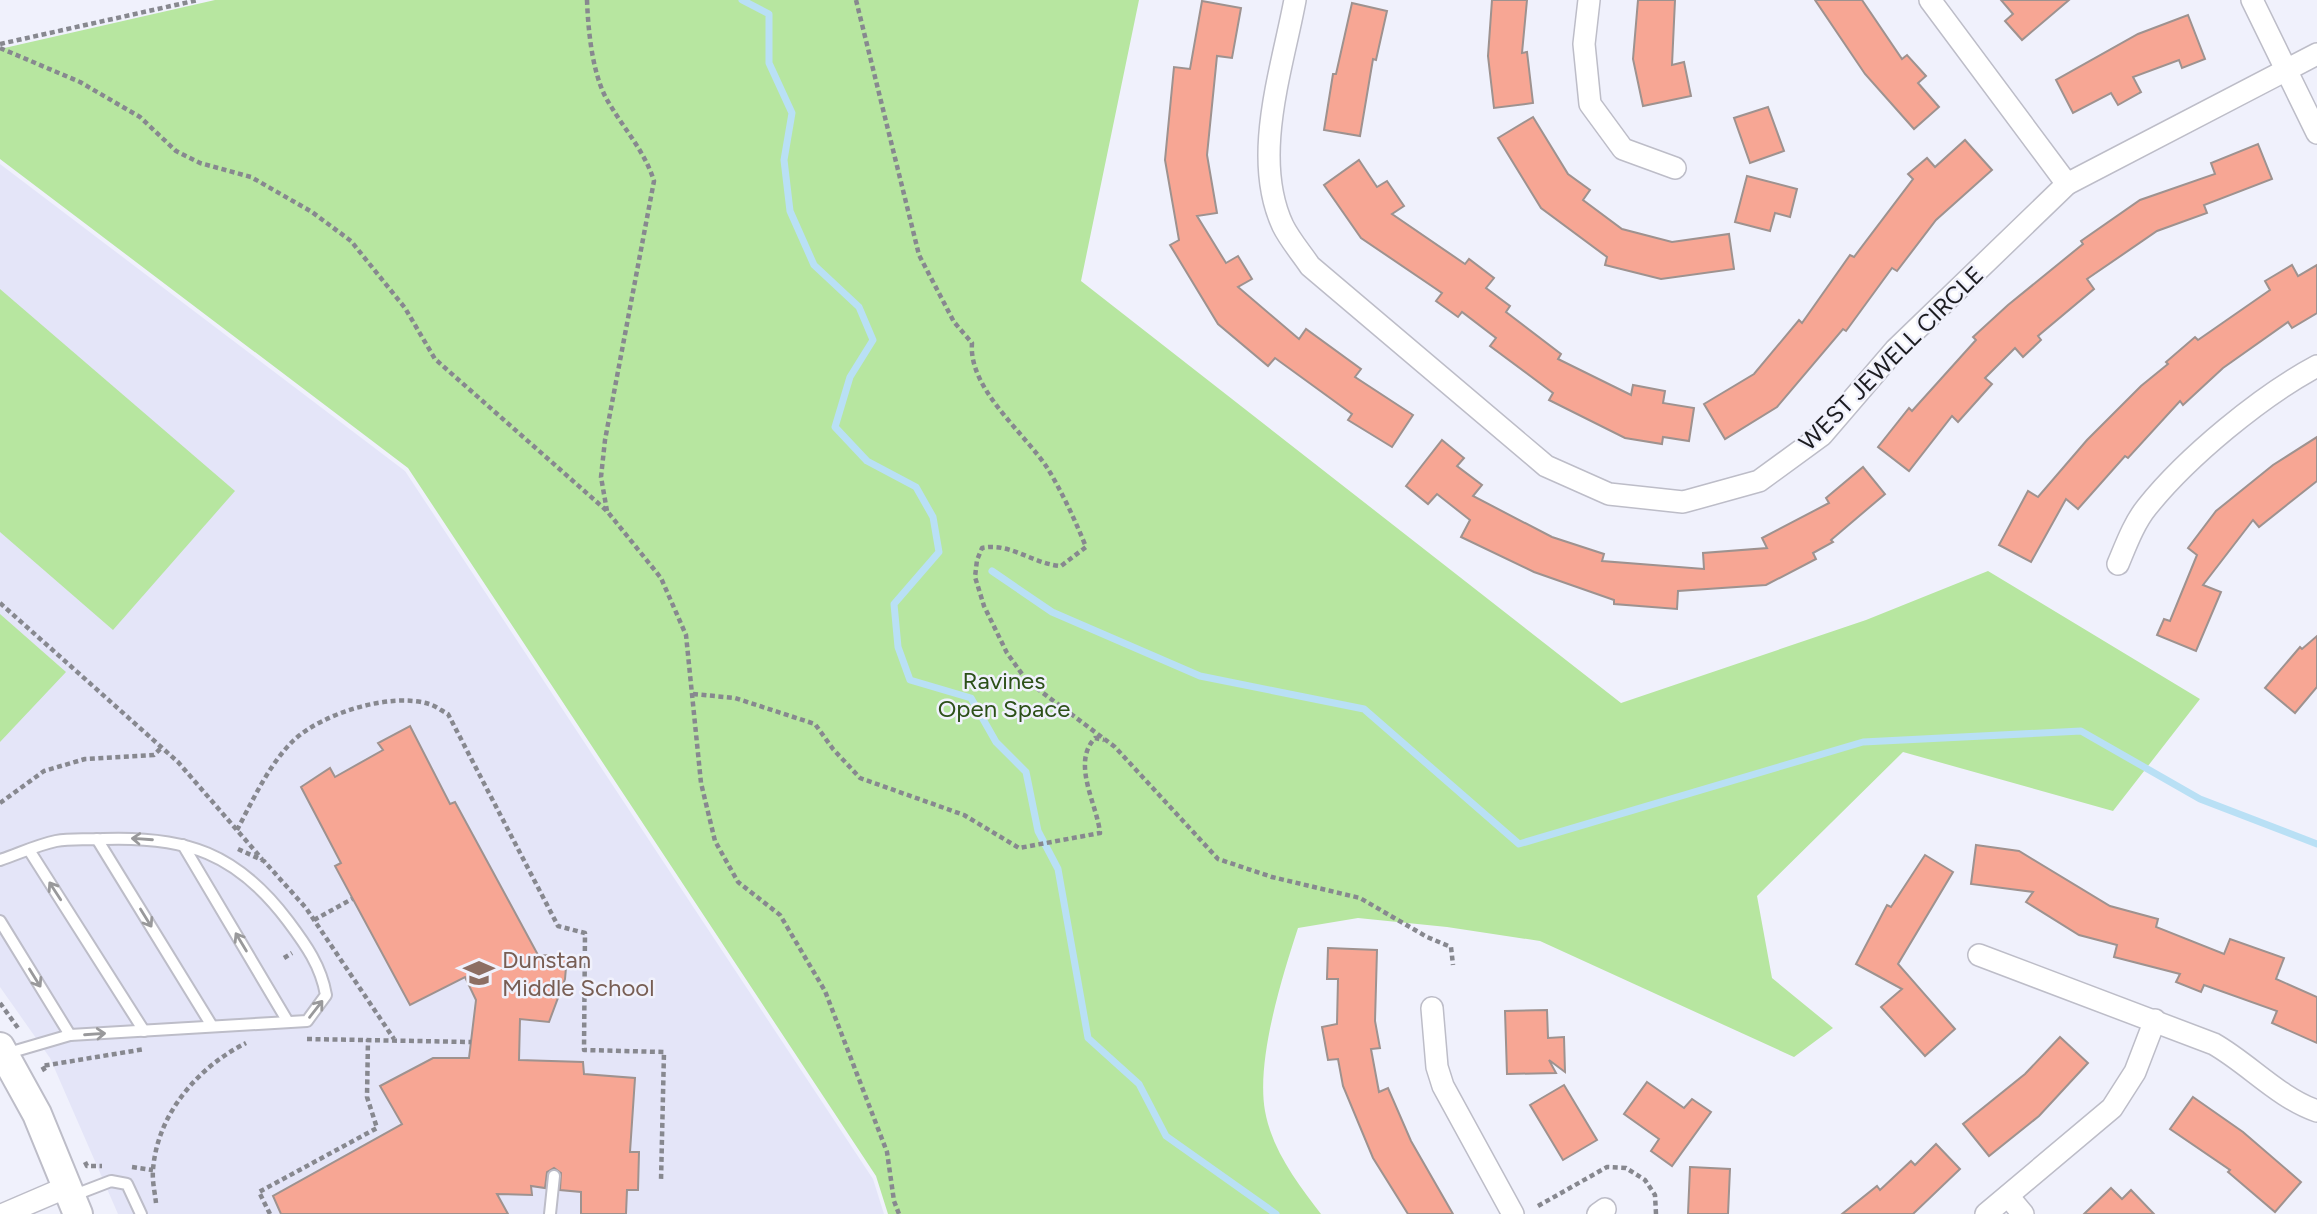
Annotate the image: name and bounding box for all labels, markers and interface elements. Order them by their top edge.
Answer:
street label: WEST JEWELL CIRCLE [1793,260,1989,456]
park label: Ravines Open Space [938,666,1070,723]
one-way arrow [131,832,154,845]
one-way arrow [47,881,61,901]
one-way arrow [139,908,153,928]
one-way arrow [233,933,247,953]
place label: Dunstan Middle School [502,945,655,1002]
school or university icon: Dunstan Middle School [462,956,496,990]
one-way arrow [29,968,43,988]
one-way arrow [309,1000,324,1019]
one-way arrow [83,1027,106,1040]

